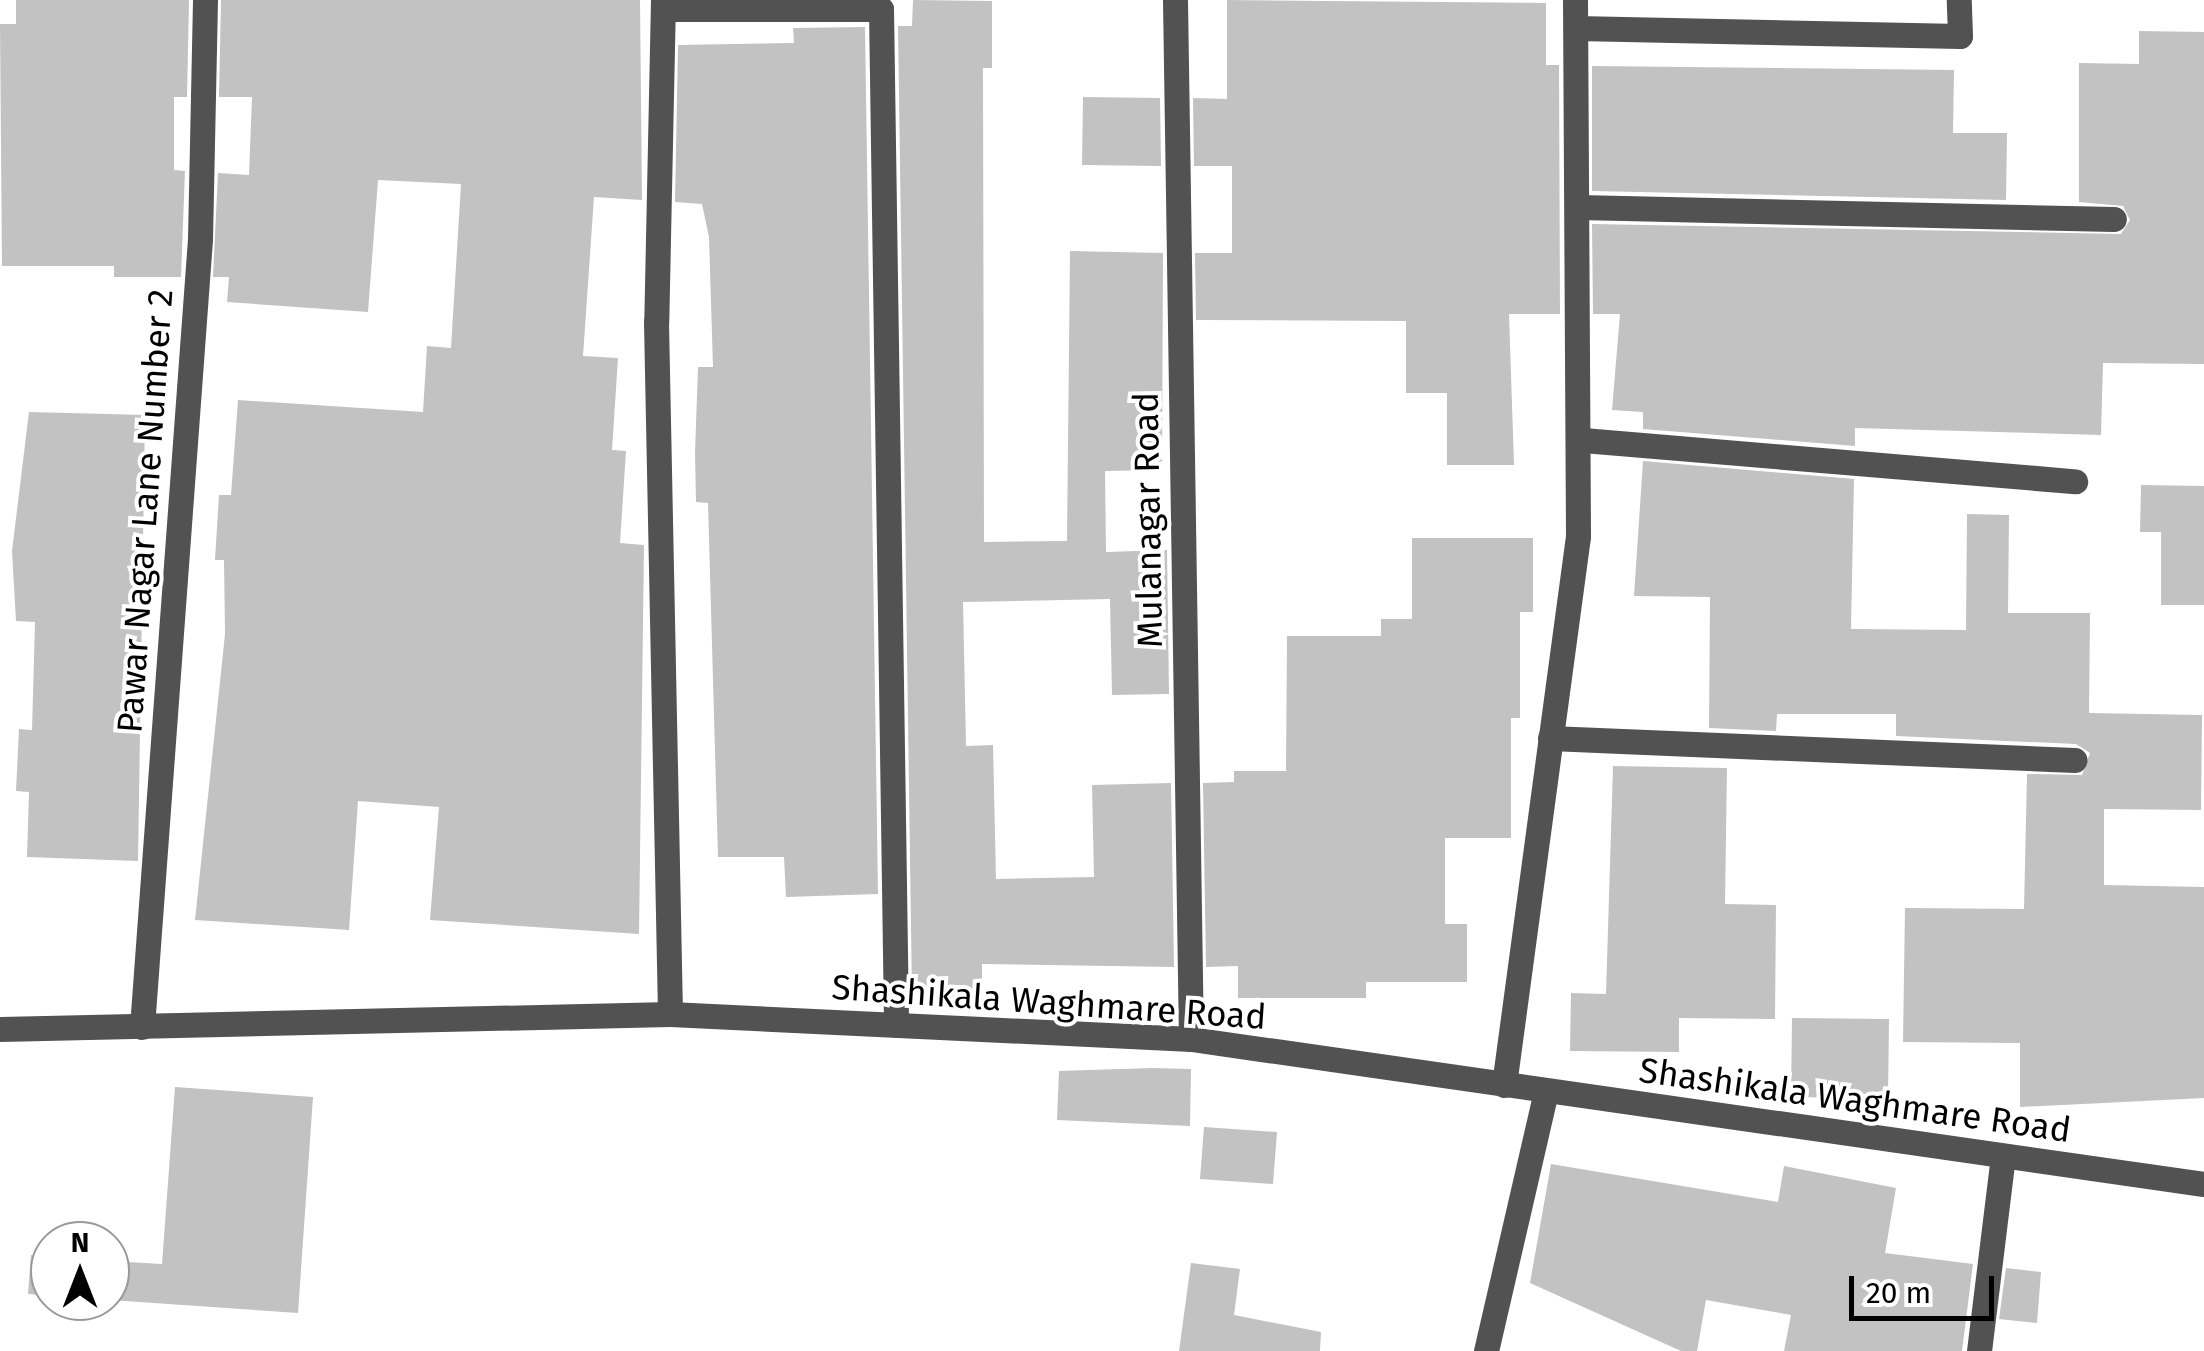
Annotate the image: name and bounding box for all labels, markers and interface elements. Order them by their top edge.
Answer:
street label: Pawar Nagar Lane Number 2 [109,288,181,734]
street label: Mulanagar Road [1125,392,1171,648]
street label: Shashikala Waghmare Road [830,966,1268,1038]
street label: Shashikala Waghmare Road [1637,1049,2073,1151]
north arrow [30,1221,130,1321]
text: N [71,1226,89,1259]
scale bar [1854,1256,1999,1318]
text: 20 m [1866,1275,1931,1311]

